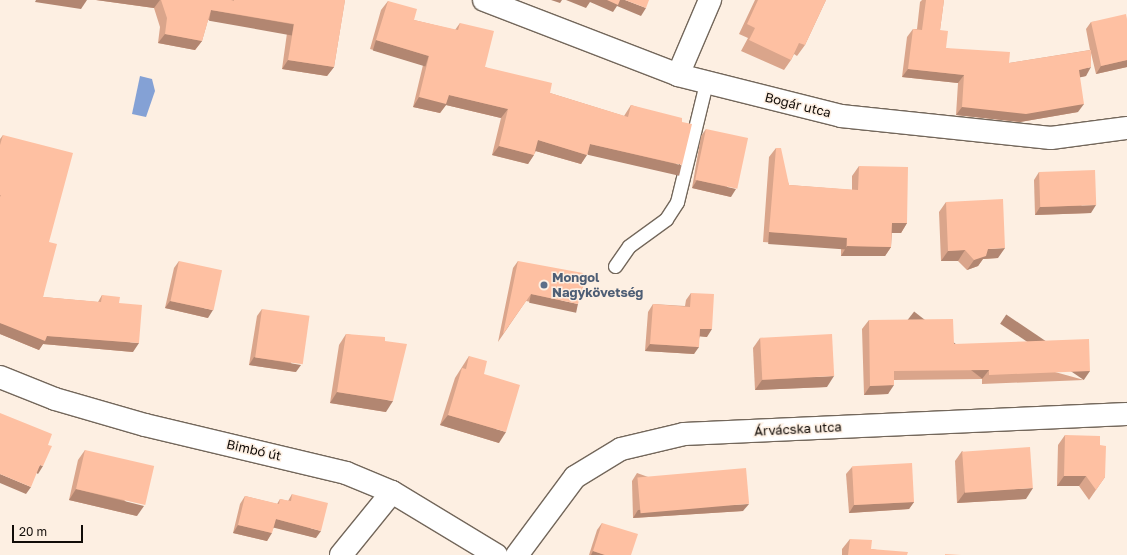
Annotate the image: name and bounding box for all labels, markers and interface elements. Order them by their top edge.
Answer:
street label: Bogár utca [763,89,833,121]
place label: Mongol Nagykövetség [552,270,643,301]
marker: Mongol Nagykövetség [539,280,549,290]
street label: Árvácska utca [754,419,842,439]
street label: Bimbó út [225,436,283,464]
scale bar [14,517,85,543]
text: 20 m [19,524,47,539]

